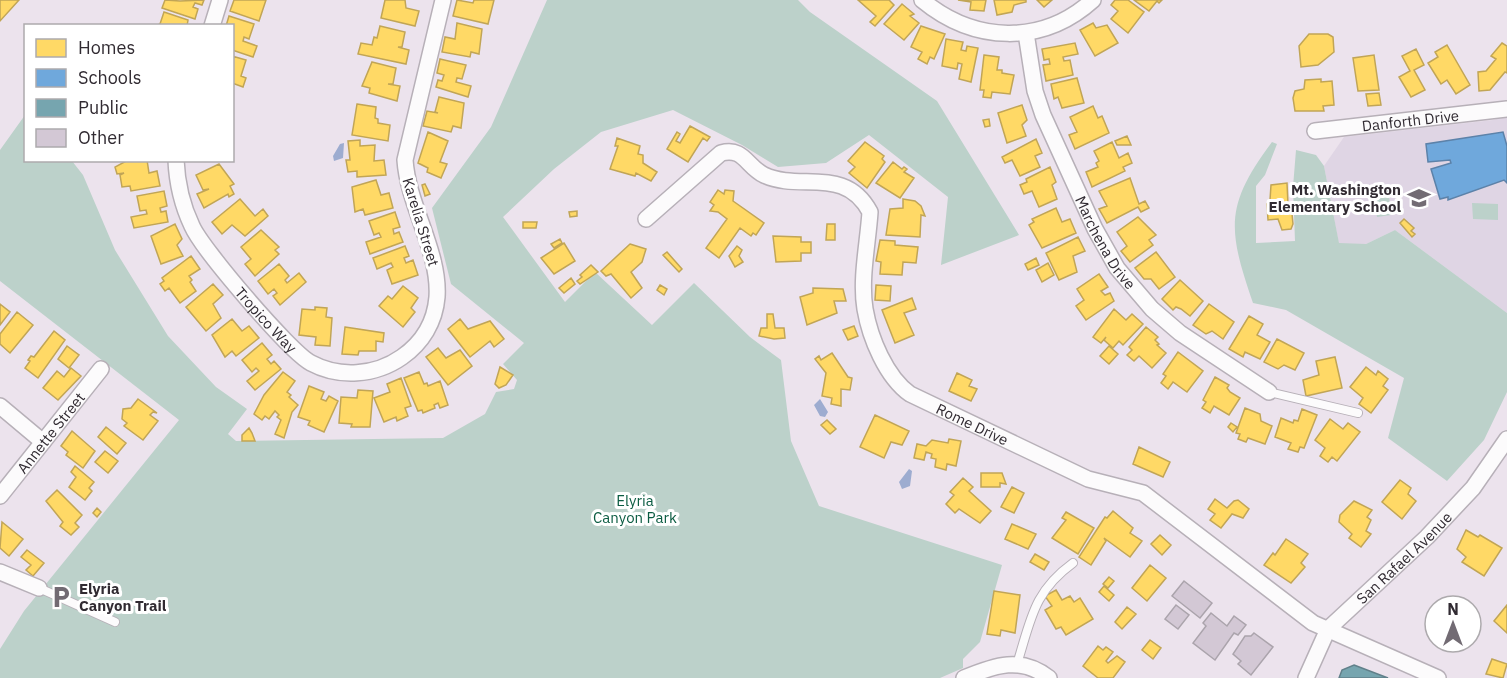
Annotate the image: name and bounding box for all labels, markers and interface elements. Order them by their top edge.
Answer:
legend [24,24,234,162]
text: Homes [78,36,135,59]
text: Schools [78,66,142,89]
text: Public [78,96,128,119]
street label: Danforth Drive [1361,105,1460,135]
text: Other [78,126,124,149]
street label: Karelia Street [399,175,443,269]
place label: Mt. Washington Elementary School [1269,180,1401,216]
school or university icon: Mt. Washington Elementary School [1406,185,1432,211]
street label: Marchena Drive [1072,193,1140,293]
street label: Tropico Way [231,283,301,357]
street label: Annette Street [12,388,88,477]
street label: Rome Drive [933,399,1012,449]
park label: Elyria Canyon Park [593,491,677,527]
street label: San Rafael Avenue [1352,507,1456,608]
place label: Elyria Canyon Trail [79,579,167,615]
parking icon: Elyria Canyon Trail [48,584,74,610]
north arrow [1423,594,1483,654]
text: N [1447,599,1459,619]

